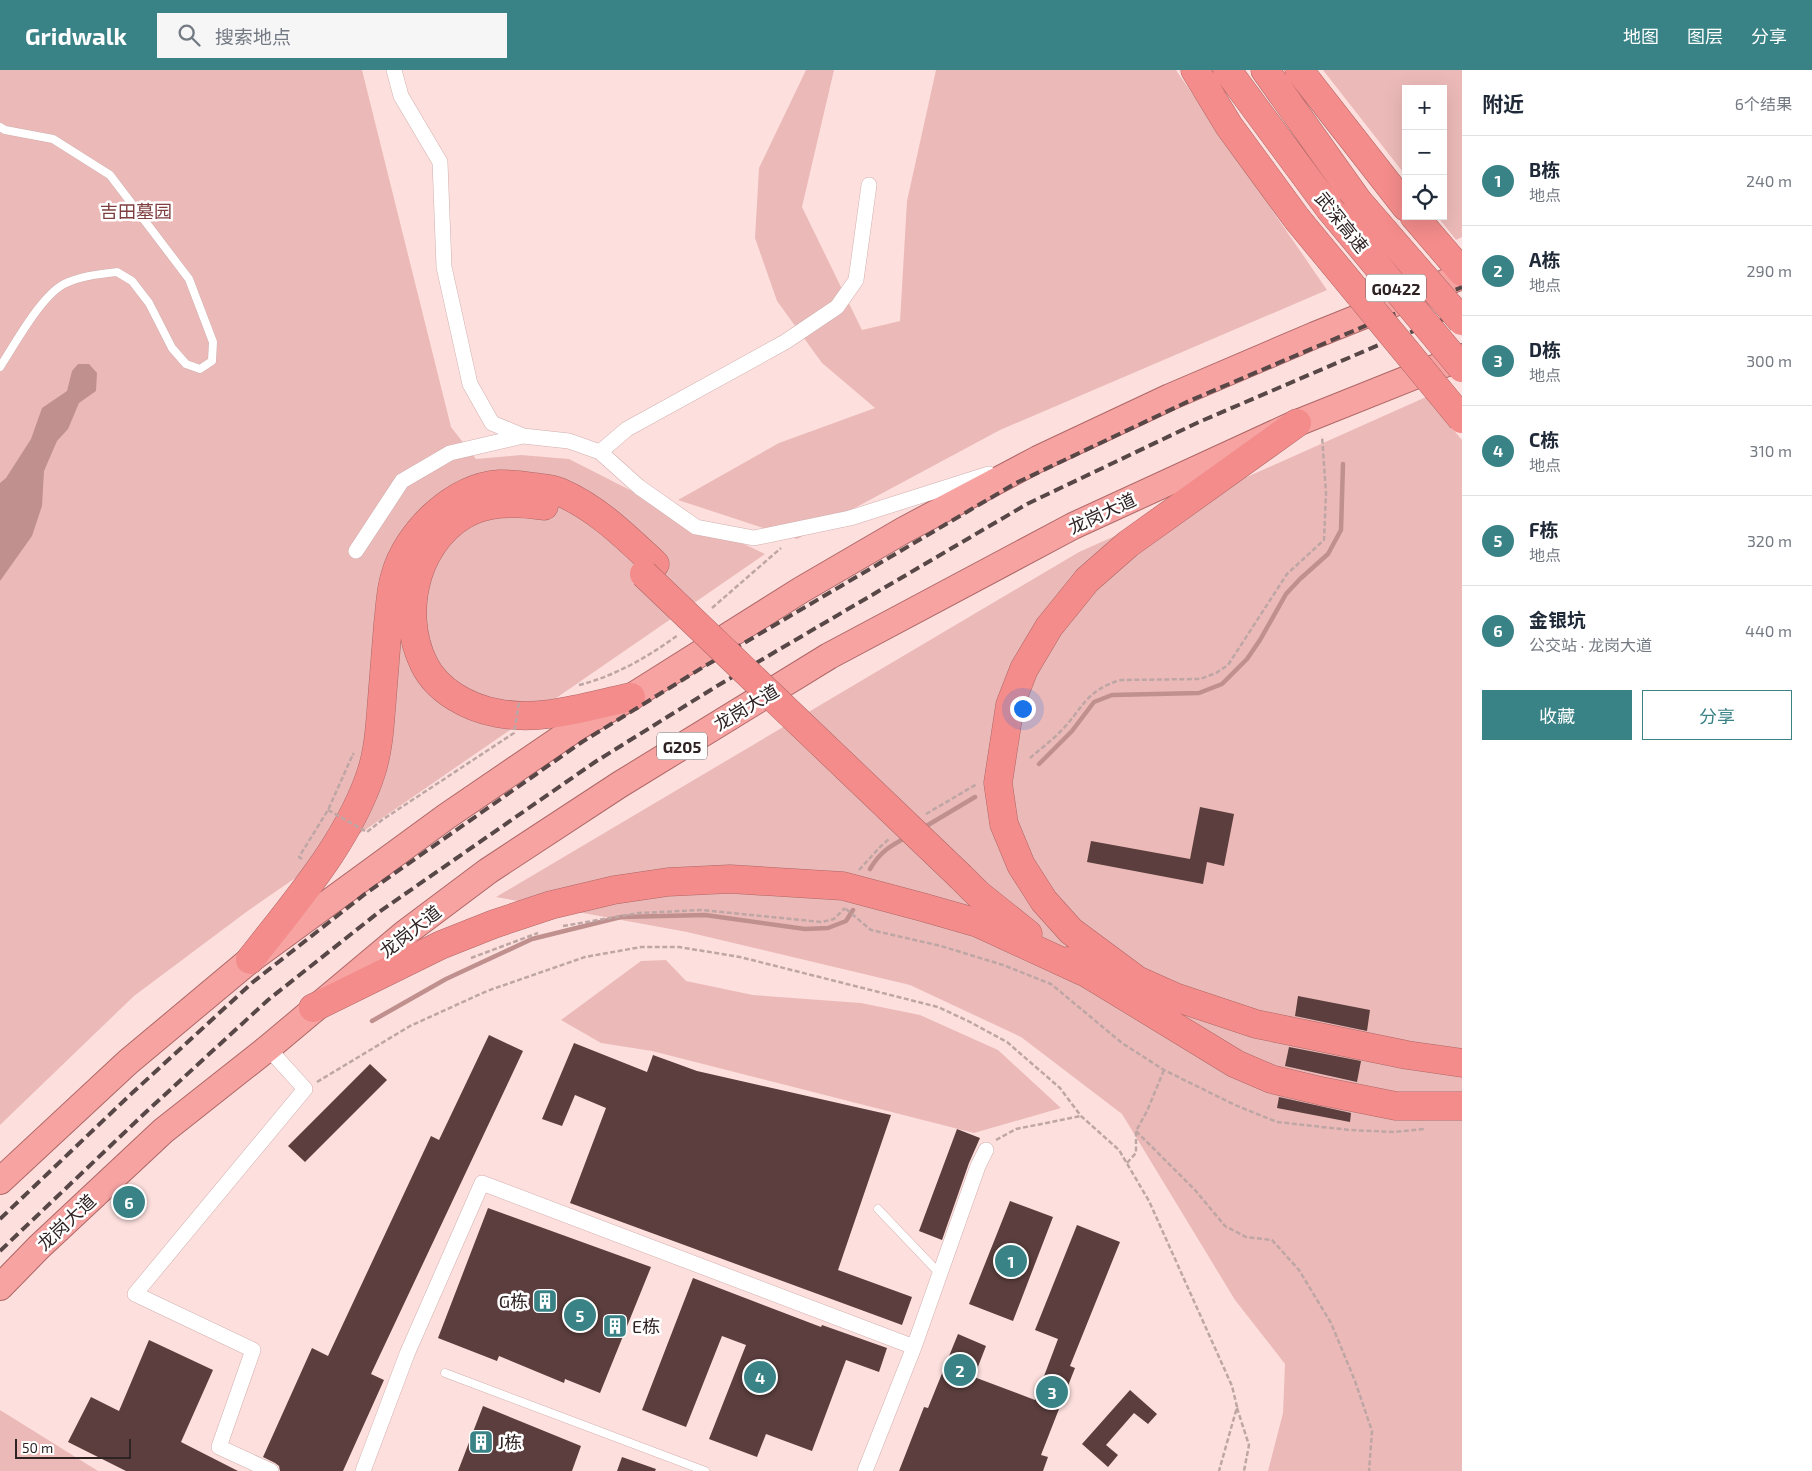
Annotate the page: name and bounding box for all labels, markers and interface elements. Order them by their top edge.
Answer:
search box [157,13,507,58]
text: Gridwalk [25,21,127,50]
icon: search [175,21,203,49]
text: 搜索地点 [215,25,291,48]
text: 地图 [1623,25,1659,47]
text: 图层 [1687,25,1723,47]
text: 分享 [1751,25,1787,47]
map controls [1402,85,1447,220]
button: + [1402,85,1447,130]
text: 附近 [1482,91,1524,116]
text: 6个结果 [1735,94,1792,113]
button: − [1402,130,1447,175]
text: B栋 [1529,158,1560,181]
text: 1 [1495,171,1501,190]
text: 240 m [1746,171,1792,190]
button: locate [1402,175,1447,220]
text: 地点 [1529,185,1561,204]
street label: 武深高速 [1311,187,1373,257]
park label: 吉田墓园 [100,200,172,222]
text: A栋 [1529,248,1560,271]
text: 2 [1493,261,1503,280]
text: 290 m [1747,261,1792,280]
road number: G0422 [1366,274,1426,302]
text: 地点 [1529,275,1561,294]
text: D栋 [1529,338,1561,361]
text: 3 [1493,351,1503,370]
text: 300 m [1746,351,1792,370]
text: 地点 [1529,365,1561,384]
text: C栋 [1529,428,1559,451]
text: 4 [1493,441,1503,460]
text: 310 m [1750,441,1792,460]
text: 地点 [1529,455,1561,474]
street label: 龙岗大道 [1065,488,1139,538]
text: F栋 [1529,518,1559,541]
text: 5 [1494,531,1502,550]
text: 320 m [1747,531,1792,550]
text: 地点 [1529,545,1561,564]
text: 金银坑 [1529,608,1586,631]
text: 6 [1493,621,1503,640]
text: 440 m [1745,621,1792,640]
text: 公交站 · 龙岗大道 [1529,635,1652,654]
street label: 龙岗大道 [709,679,783,735]
button: 收藏 [1482,690,1632,740]
button: 分享 [1642,690,1792,740]
your location [1010,696,1036,722]
road number: G205 [657,732,707,759]
street label: 龙岗大道 [375,900,445,962]
pin: 6 [113,1183,145,1221]
street label: 龙岗大道 [32,1189,100,1255]
pin: 1 [995,1242,1027,1280]
building icon: G栋 [532,1288,558,1314]
place label: G栋 [499,1290,528,1312]
pin: 5 [564,1296,596,1334]
building icon: E栋 [602,1313,628,1339]
place label: E栋 [632,1315,660,1337]
pin: 2 [944,1351,976,1389]
pin: 4 [744,1358,776,1396]
pin: 3 [1036,1373,1068,1411]
building icon: J栋 [468,1429,494,1455]
place label: J栋 [498,1431,522,1453]
scale bar [15,1436,131,1459]
text: 50 m [22,1439,53,1456]

